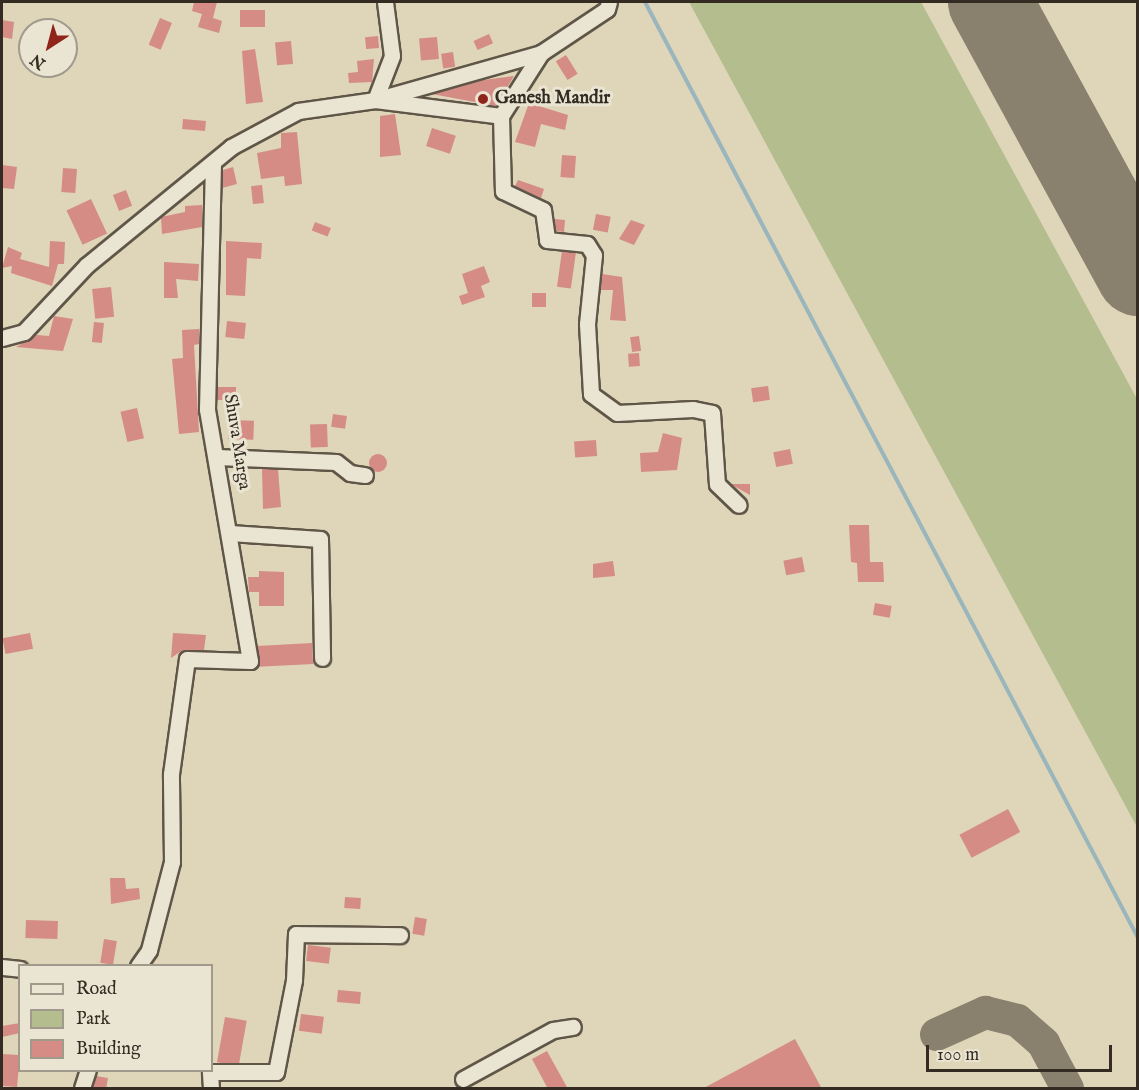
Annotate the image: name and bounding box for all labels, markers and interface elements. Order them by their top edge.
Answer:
north arrow [18,18,78,78]
text: N [27,49,50,73]
place label: Ganesh Mandir [495,88,610,110]
marker: Ganesh Mandir [476,92,490,106]
street label: Shuva Marga [218,393,254,491]
legend [18,964,213,1072]
text: Road [76,978,117,1001]
text: Park [76,1008,110,1031]
scale bar [929,1033,1115,1071]
text: Building [76,1038,141,1061]
text: 100 m [937,1044,979,1067]

